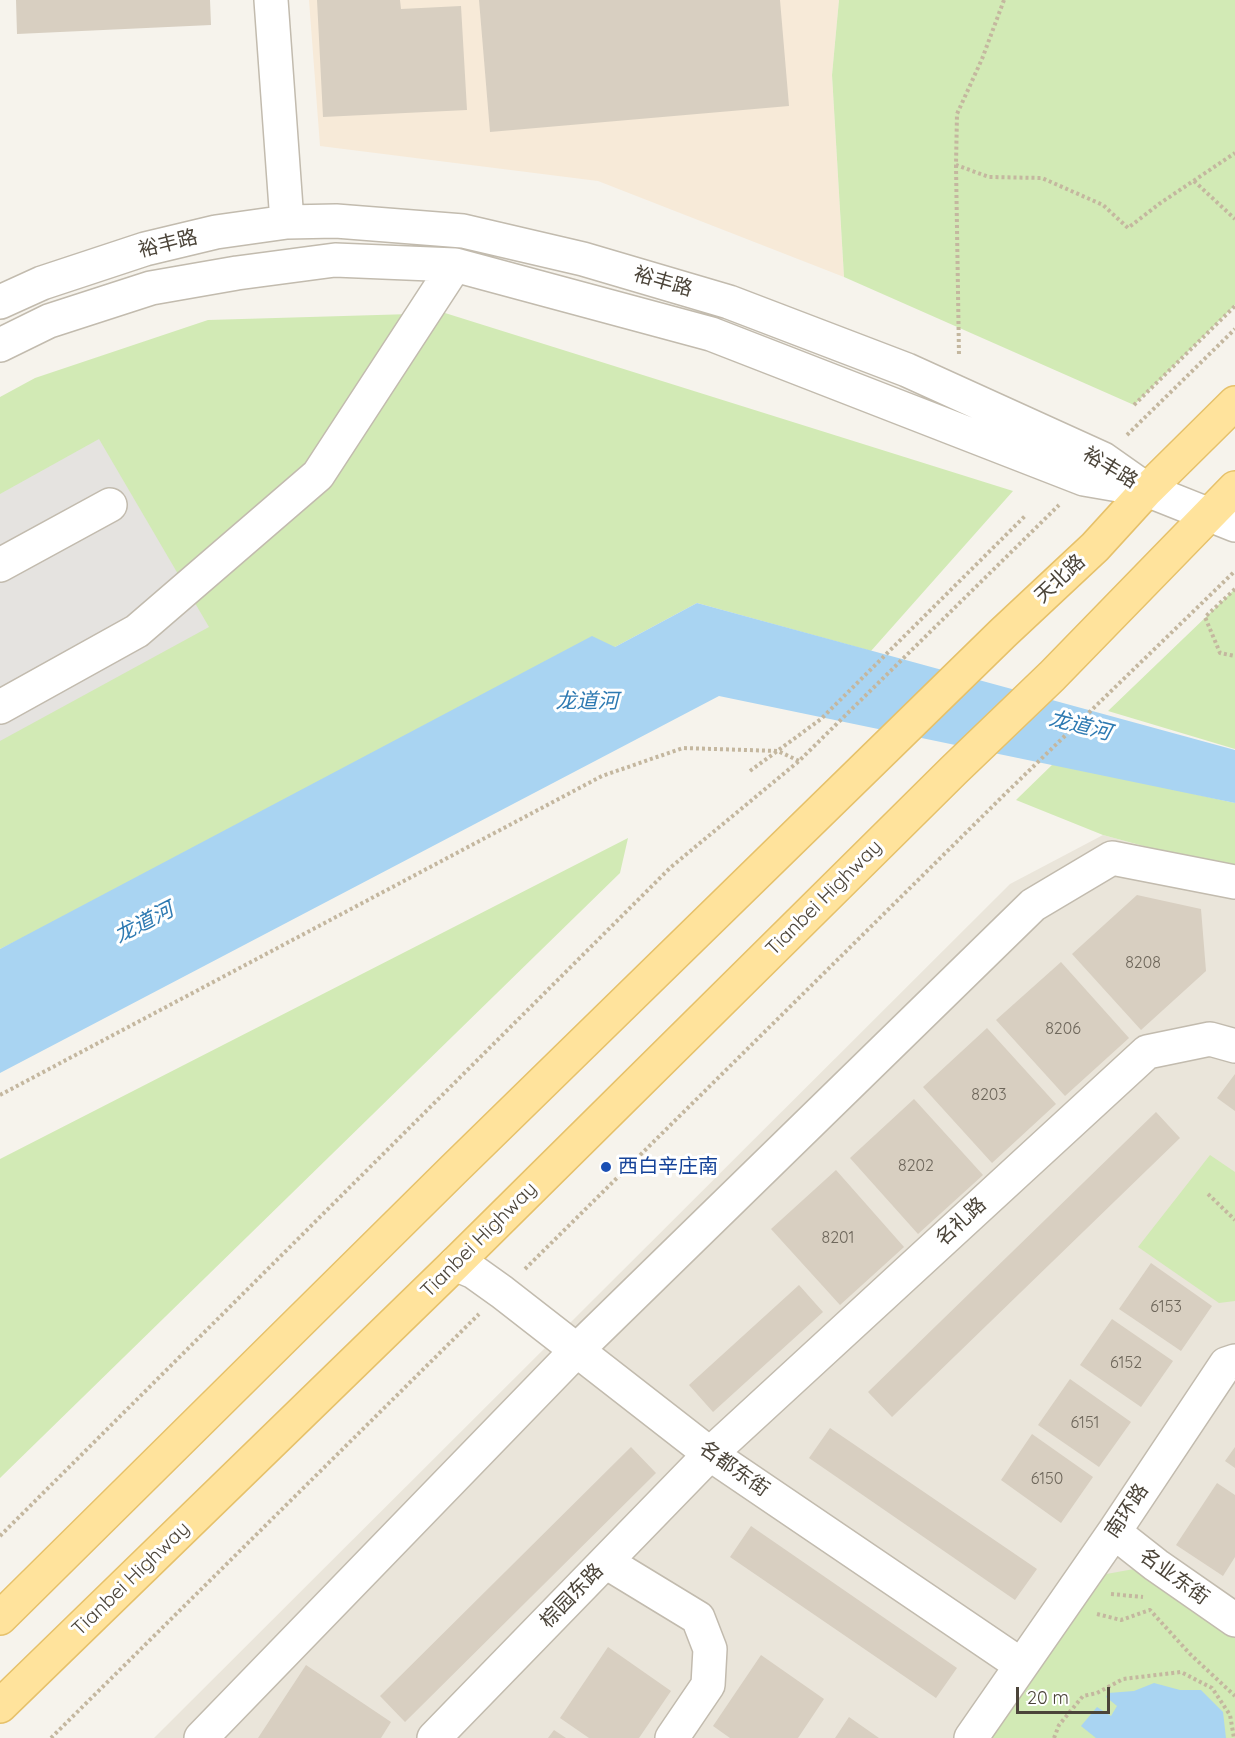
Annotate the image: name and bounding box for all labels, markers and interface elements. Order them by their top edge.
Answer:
street label: 裕丰路 [136,225,200,263]
street label: 裕丰路 [631,262,695,302]
street label: 裕丰路 [1078,442,1142,494]
street label: 天北路 [1030,550,1090,608]
water label: 龙道河 [556,689,618,715]
water label: 龙道河 [1046,706,1114,746]
street label: Tianbei Highway [761,835,887,961]
water label: 龙道河 [110,897,178,949]
house number: 8208 [1125,953,1161,973]
house number: 8206 [1045,1019,1081,1039]
house number: 8203 [971,1085,1007,1105]
place label: 西白辛庄南 [618,1155,718,1179]
house number: 8202 [898,1156,934,1176]
marker: 西白辛庄南 [599,1160,613,1174]
street label: Tianbei Highway [416,1177,542,1303]
street label: 名礼路 [931,1193,991,1251]
house number: 8201 [822,1228,854,1248]
house number: 6153 [1150,1297,1182,1317]
house number: 6152 [1110,1353,1142,1373]
house number: 6151 [1070,1413,1100,1433]
street label: 名都东街 [694,1436,774,1502]
house number: 6150 [1031,1469,1063,1489]
street label: 南环路 [1100,1479,1154,1543]
street label: Tianbei Highway [67,1517,195,1641]
street label: 名业东街 [1135,1544,1213,1610]
street label: 棕园东路 [536,1559,608,1633]
scale bar [1019,1675,1114,1713]
text: 20 m [1027,1686,1069,1709]

